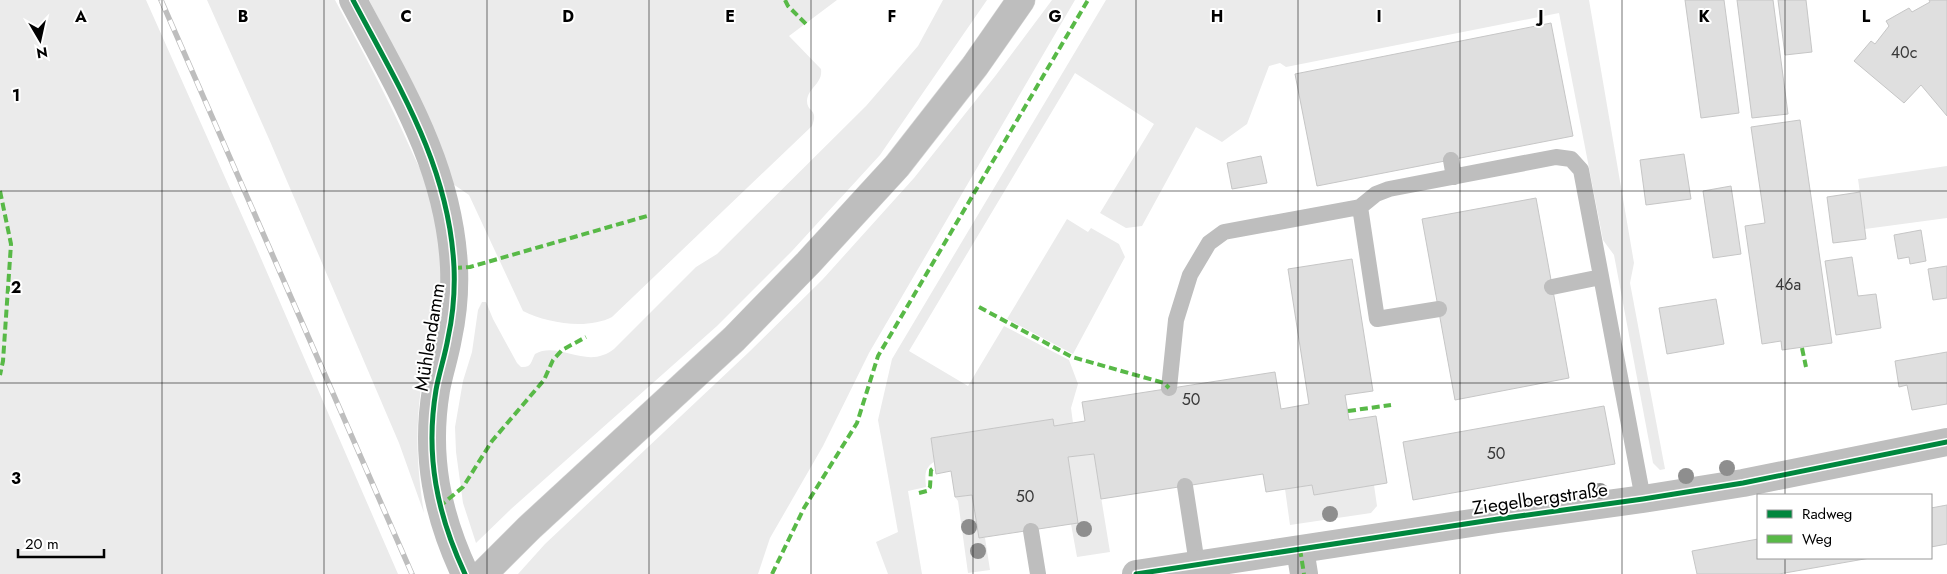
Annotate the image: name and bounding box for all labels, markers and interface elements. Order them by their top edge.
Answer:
text: A [74,5,87,28]
text: B [238,5,248,28]
text: C [400,5,412,28]
text: D [562,5,574,28]
text: E [725,5,735,28]
text: F [888,5,896,28]
text: G [1048,5,1062,28]
text: H [1211,5,1223,28]
text: I [1376,5,1382,28]
text: J [1535,5,1544,28]
text: K [1698,5,1710,28]
text: L [1862,5,1871,28]
north arrow [15,15,65,65]
house number: 40c [1891,41,1917,64]
text: N [35,42,49,64]
text: 1 [12,84,20,107]
house number: 46a [1775,273,1801,296]
text: 2 [11,276,21,299]
street label: Mühlendamm [408,281,451,393]
house number: 50 [1182,388,1200,411]
house number: 50 [1487,442,1505,465]
text: 3 [11,467,21,490]
street label: Ziegelbergstraße [1471,476,1610,521]
house number: 50 [1016,485,1034,508]
legend [1757,494,1932,559]
text: Radweg [1802,503,1852,525]
scale bar [18,526,104,558]
text: Weg [1802,528,1832,550]
text: 20 m [25,533,59,555]

